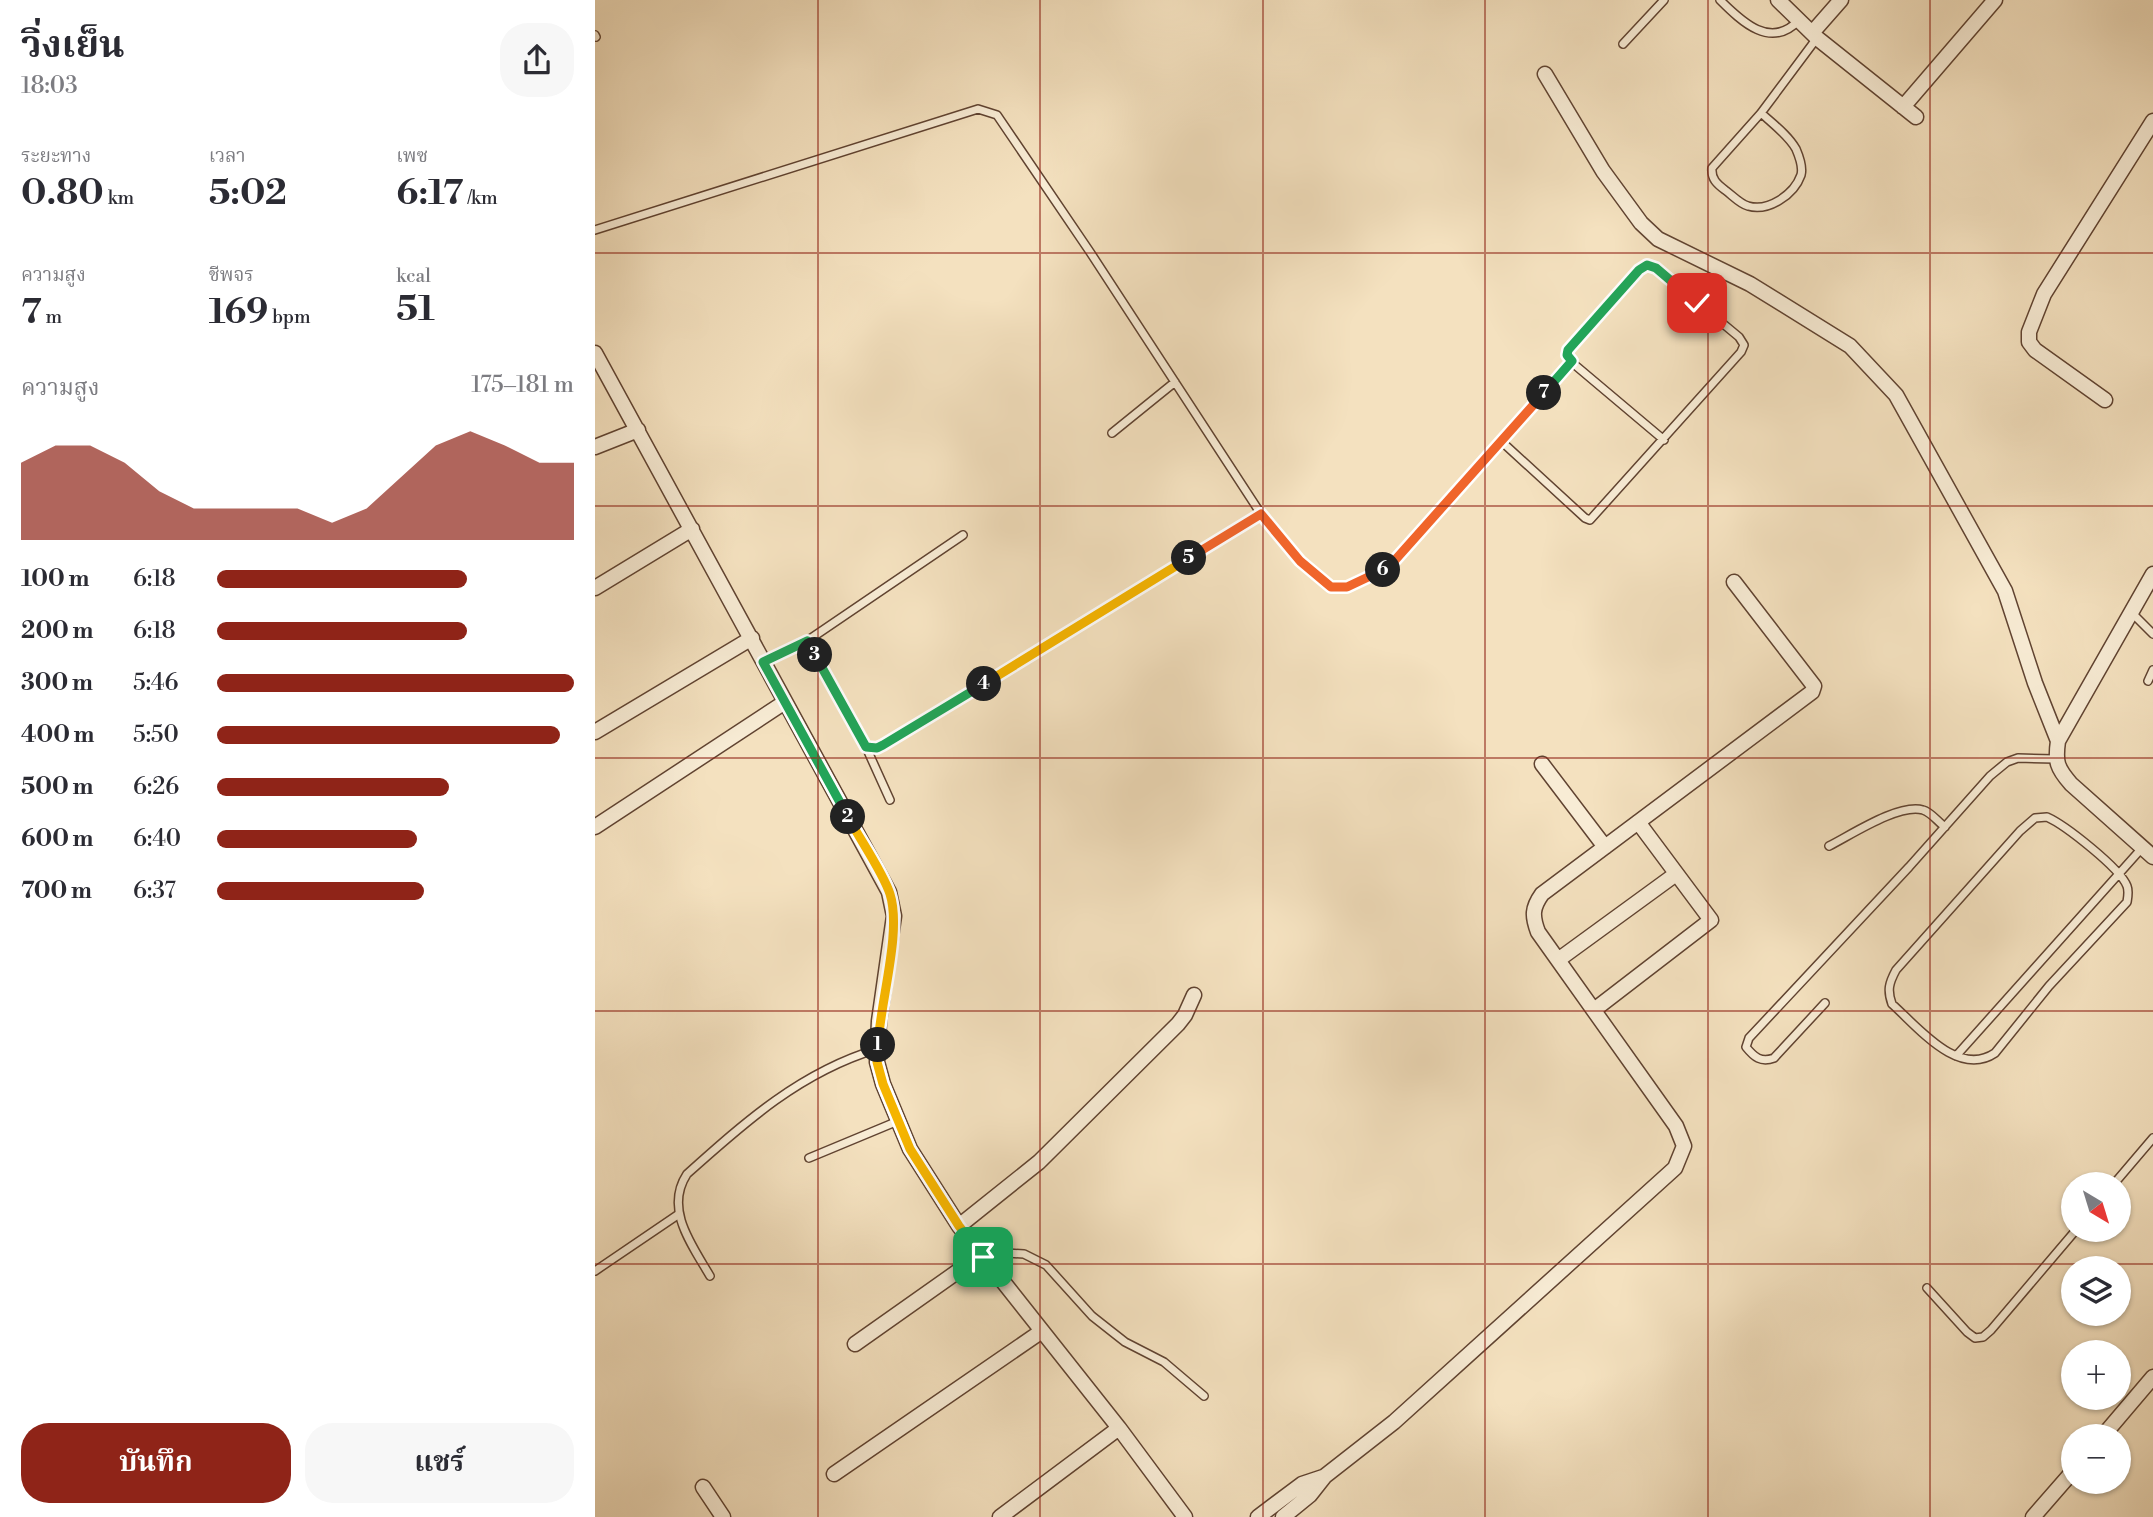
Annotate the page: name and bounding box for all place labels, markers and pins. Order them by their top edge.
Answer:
pin [1667,273,1727,333]
pin: 7 [1527,376,1562,410]
pin: 5 [1171,540,1207,576]
pin: 6 [1365,552,1401,588]
pin: 3 [797,638,833,672]
pin: 4 [967,666,1001,702]
pin: 2 [831,800,865,834]
pin: 1 [861,1028,895,1062]
pin [953,1227,1013,1287]

